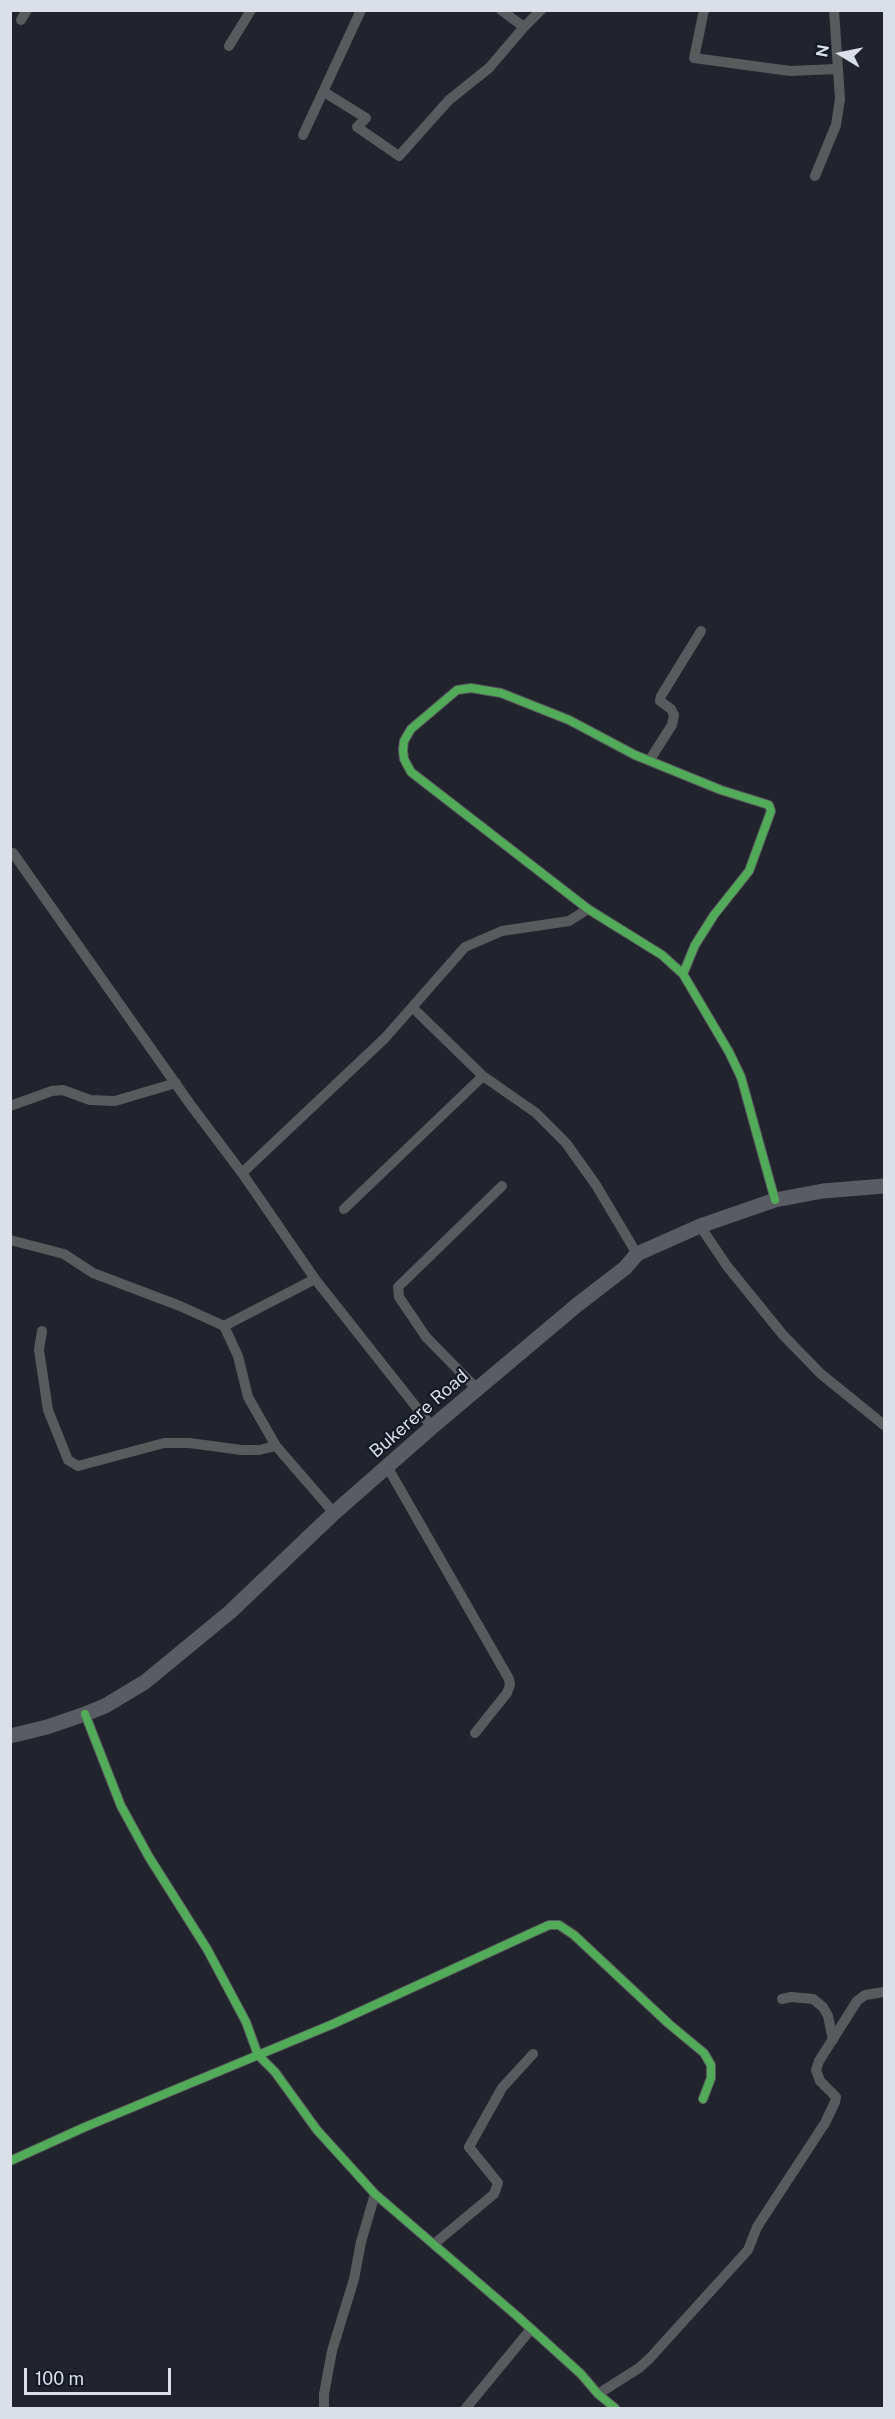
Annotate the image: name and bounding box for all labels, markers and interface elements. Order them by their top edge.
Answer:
north arrow [811,24,871,84]
text: N [812,43,833,59]
street label: Bukerere Road [365,1365,473,1463]
scale bar [27,2356,174,2394]
text: 100 m [35,2368,84,2389]

